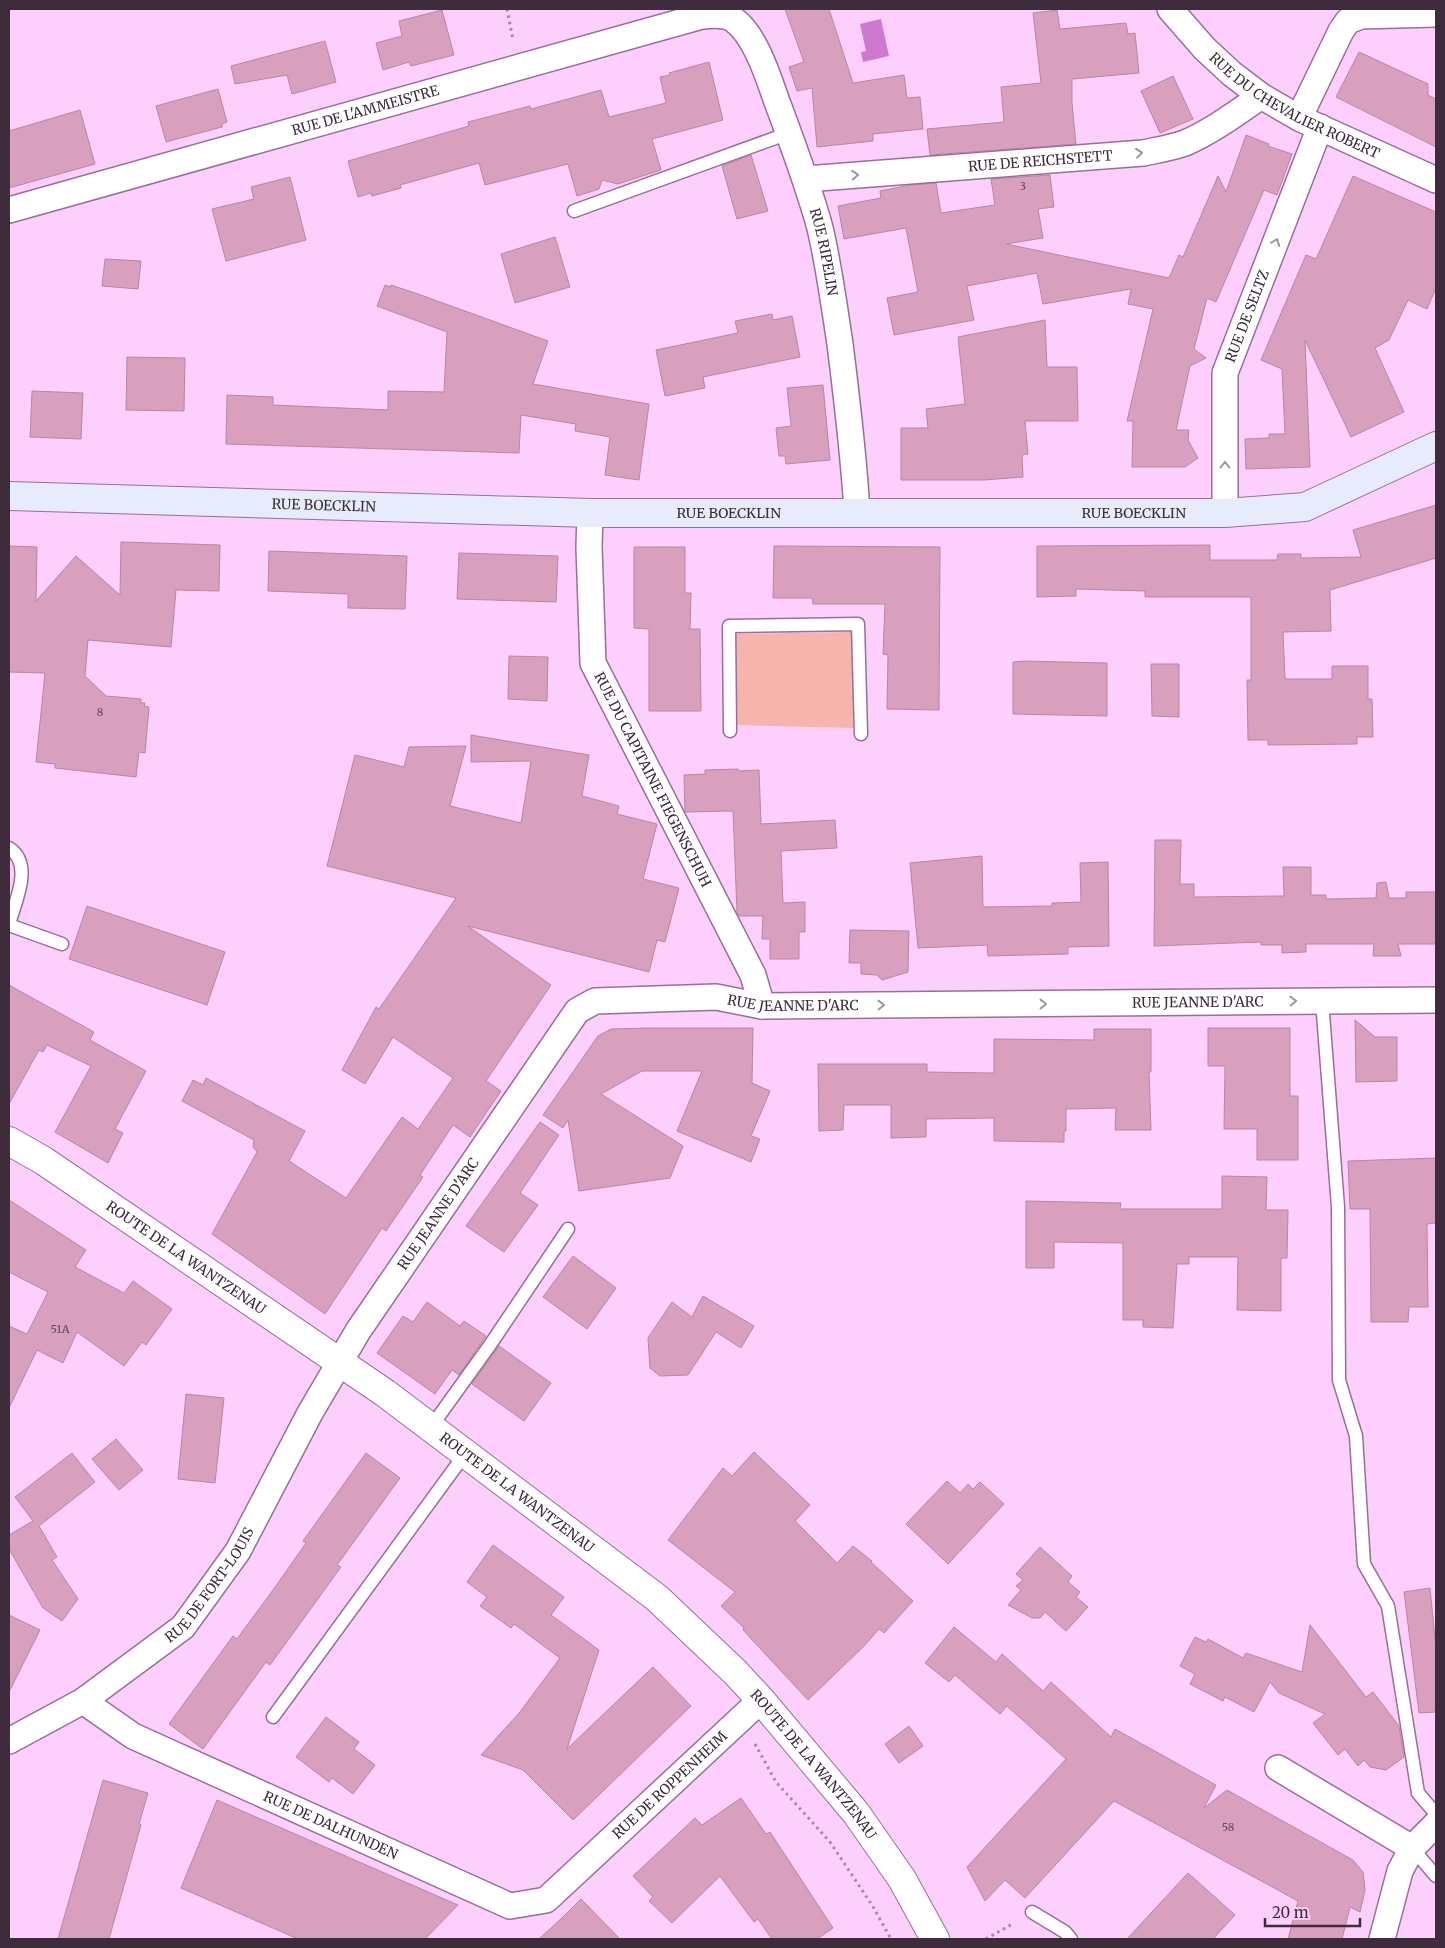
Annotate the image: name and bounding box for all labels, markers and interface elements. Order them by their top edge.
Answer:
street label: RUE DU CHEVALIER ROBERT [1205,48,1383,162]
street label: RUE DE L'AMMEISTRE [290,81,441,139]
street label: RUE DE REICHSTETT [967,146,1113,175]
one-way arrow [1135,148,1143,159]
one-way arrow [851,170,859,181]
house number: 3 [1020,179,1026,193]
street label: RUE RIPELIN [806,206,842,297]
one-way arrow [1270,238,1280,246]
street label: RUE DE SELTZ [1221,267,1273,365]
one-way arrow [1220,460,1230,468]
street label: RUE BOECKLIN [271,495,376,516]
street label: RUE BOECKLIN [677,504,781,522]
street label: RUE BOECKLIN [1082,504,1186,522]
street label: RUE DU CAPITAINE FIEGENSCHUH [590,669,715,890]
house number: 8 [97,705,104,719]
street label: RUE JEANNE D'ARC [726,990,859,1015]
street label: RUE JEANNE D'ARC [1132,993,1264,1012]
one-way arrow [1290,996,1297,1006]
one-way arrow [1039,998,1047,1009]
one-way arrow [877,1000,885,1010]
street label: RUE JEANNE D'ARC [394,1154,483,1273]
street label: ROUTE DE LA WANTZENAU [103,1197,270,1319]
house number: 51A [51,1322,70,1336]
street label: ROUTE DE LA WANTZENAU [436,1428,598,1557]
street label: RUE DE FORT-LOUIS [161,1524,258,1646]
street label: ROUTE DE LA WANTZENAU [747,1685,881,1843]
street label: RUE DE ROPPENHEIM [608,1727,731,1843]
street label: RUE DE DALHUNDEN [261,1787,401,1863]
house number: 58 [1222,1820,1235,1834]
scale bar [1265,1896,1360,1928]
text: 20 m [1272,1903,1309,1922]

